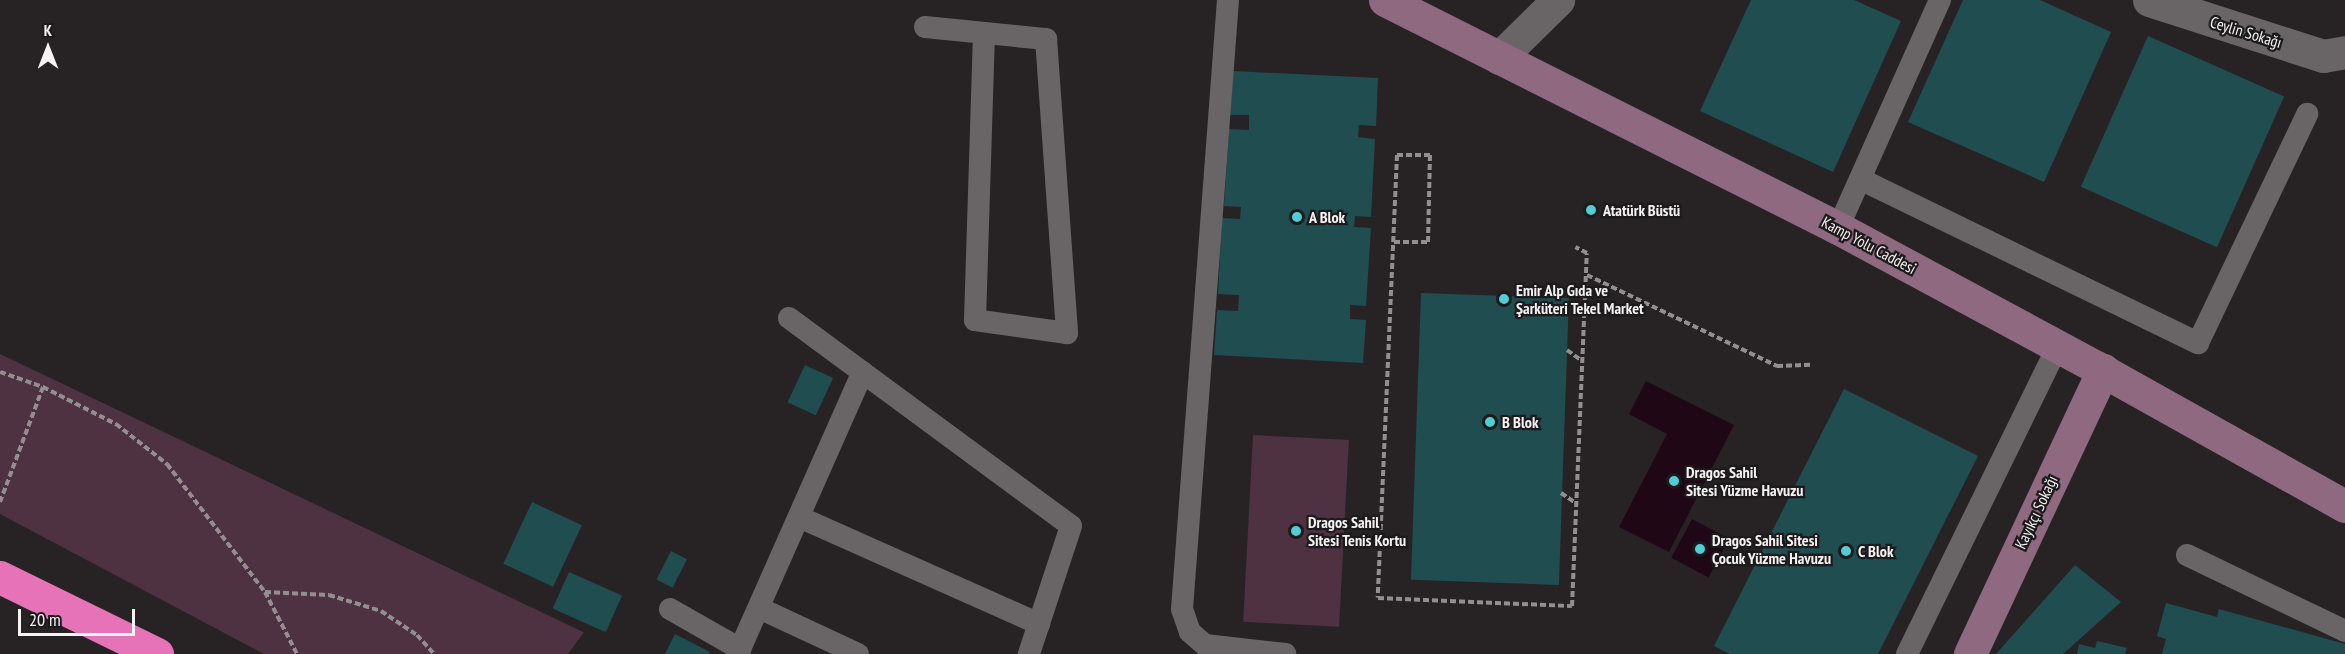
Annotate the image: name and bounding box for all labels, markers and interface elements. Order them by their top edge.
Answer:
street label: Ceylin Sokağı [2208,12,2284,52]
north arrow [18,18,78,78]
text: K [44,20,52,40]
place label: Atatürk Büstü [1603,200,1681,220]
marker: Atatürk Büstü [1584,203,1598,217]
place label: A Blok [1309,207,1346,227]
marker: A Blok [1290,210,1304,224]
street label: Kamp Yolu Caddesi [1818,212,1920,278]
place label: Emir Alp Gıda ve Şarküteri Tekel Market [1516,280,1644,318]
marker: Emir Alp Gıda ve Şarküteri Tekel Market [1497,292,1511,306]
place label: B Blok [1502,412,1539,432]
marker: B Blok [1483,415,1497,429]
place label: Dragos Sahil Sitesi Yüzme Havuzu [1686,462,1804,500]
street label: Kayıkçı Sokağı [2011,472,2061,552]
marker: Dragos Sahil Sitesi Yüzme Havuzu [1667,474,1681,488]
place label: Dragos Sahil Sitesi Tenis Kortu [1308,512,1407,550]
marker: Dragos Sahil Sitesi Tenis Kortu [1289,524,1303,538]
place label: Dragos Sahil Sitesi Çocuk Yüzme Havuzu [1712,530,1832,568]
place label: C Blok [1858,541,1894,561]
marker: Dragos Sahil Sitesi Çocuk Yüzme Havuzu [1693,542,1707,556]
marker: C Blok [1839,544,1853,558]
scale bar [21,597,138,635]
text: 20 m [29,608,61,631]

